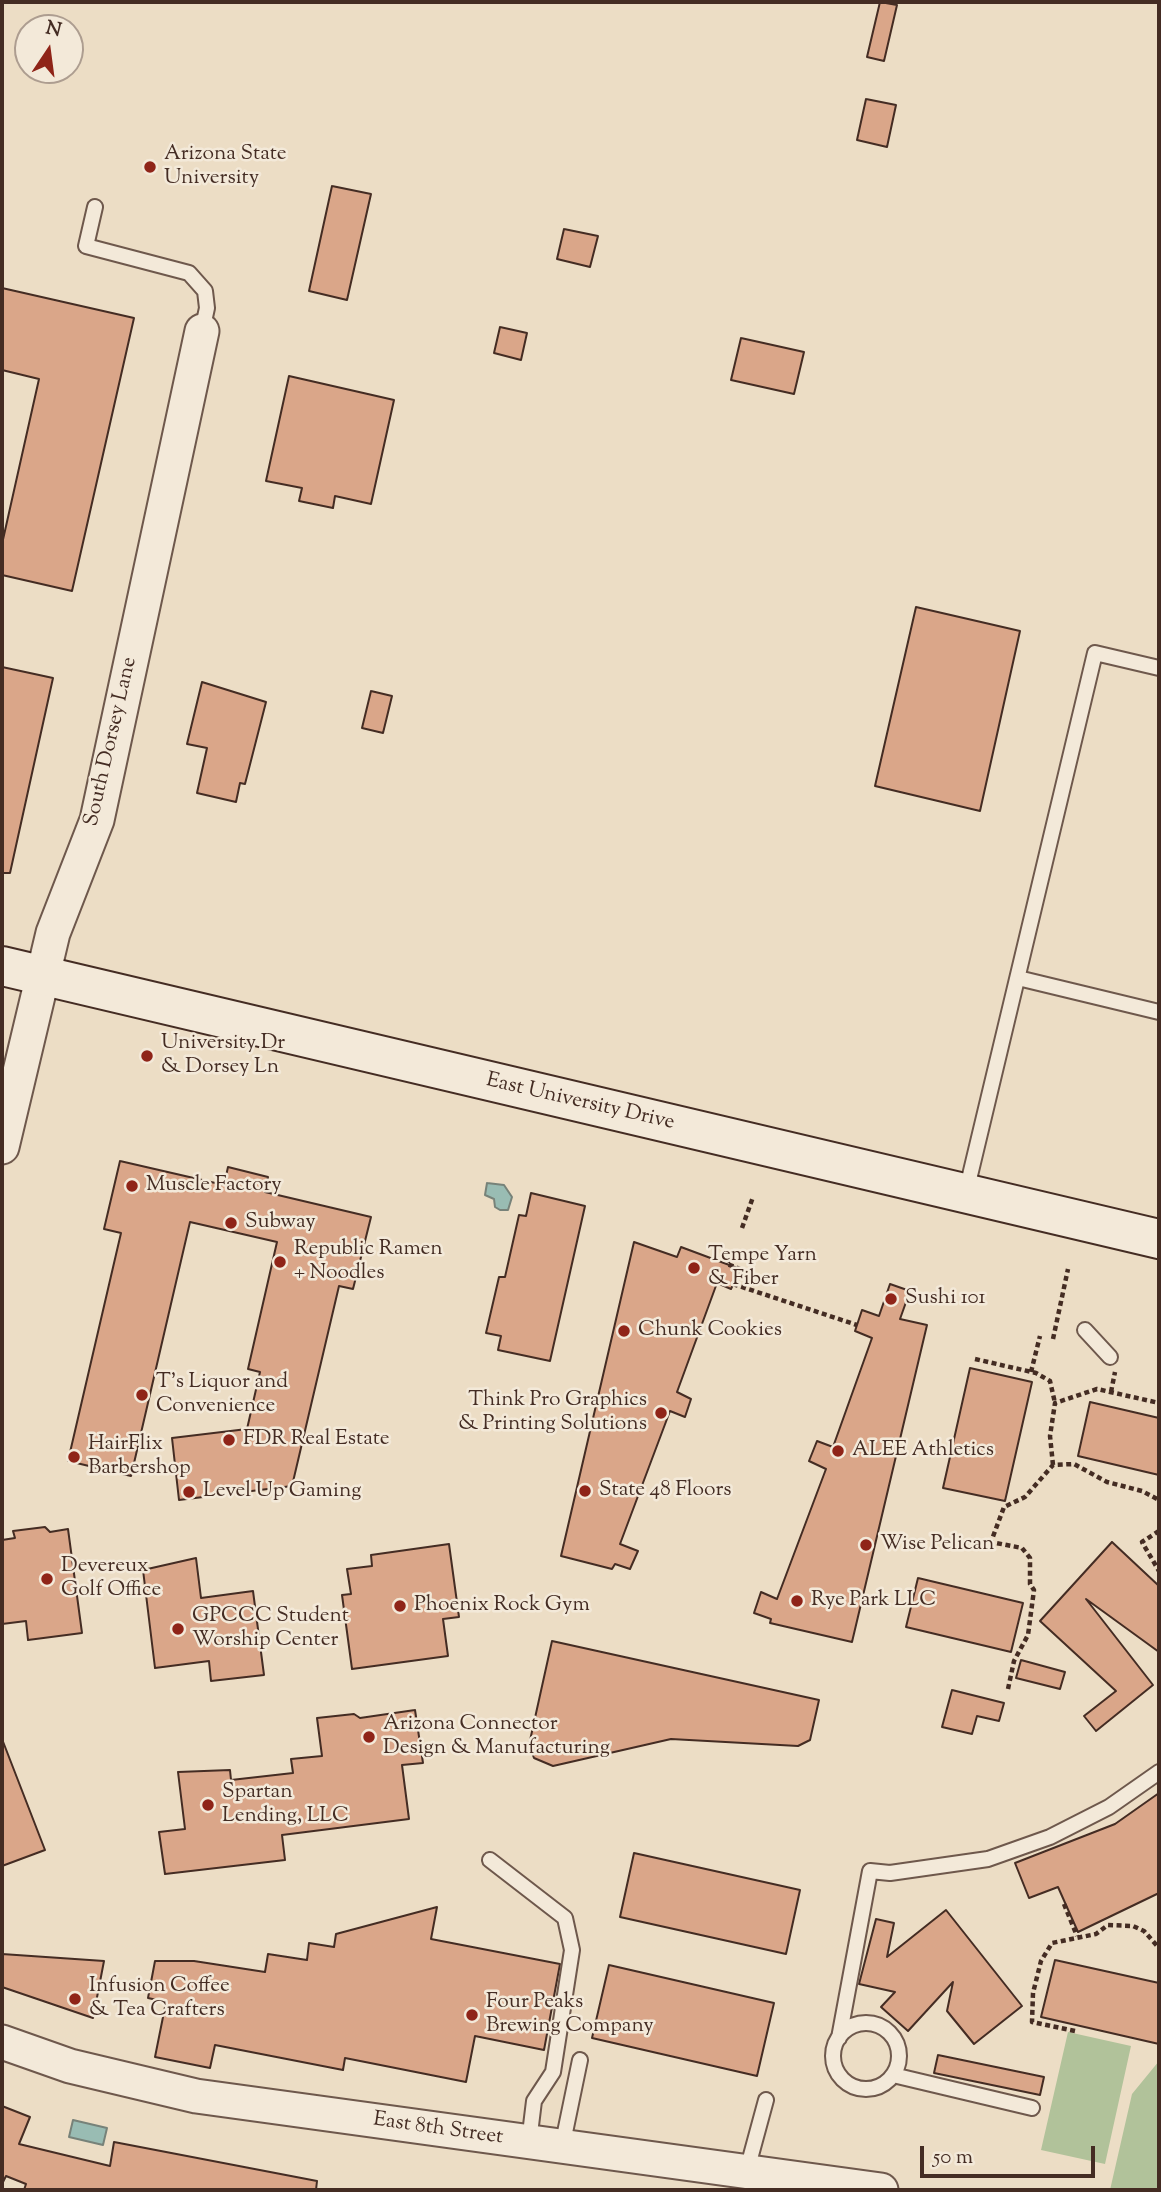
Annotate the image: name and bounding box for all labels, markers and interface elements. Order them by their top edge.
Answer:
north arrow [14,14,84,84]
text: N [43,15,64,45]
place label: Arizona State University [164,142,287,192]
marker: Arizona State University [142,159,158,175]
street label: South Dorsey Lane [80,655,144,829]
place label: University Dr & Dorsey Ln [161,1031,285,1081]
marker: University Dr & Dorsey Ln [139,1048,155,1064]
street label: East University Drive [483,1069,677,1137]
place label: Muscle Factory [146,1173,282,1199]
marker: Muscle Factory [124,1178,140,1194]
place label: Subway [245,1210,316,1236]
marker: Subway [223,1215,239,1231]
place label: Republic Ramen + Noodles [294,1237,443,1287]
place label: Tempe Yarn & Fiber [708,1243,817,1293]
marker: Republic Ramen + Noodles [272,1254,288,1270]
marker: Tempe Yarn & Fiber [686,1260,702,1276]
place label: Sushi 101 [905,1286,986,1312]
marker: Sushi 101 [883,1291,899,1307]
place label: Chunk Cookies [638,1318,782,1344]
marker: Chunk Cookies [616,1323,632,1339]
place label: T's Liquor and Convenience [156,1370,288,1420]
marker: T's Liquor and Convenience [134,1387,150,1403]
place label: Think Pro Graphics & Printing Solutions [458,1388,647,1438]
marker: Think Pro Graphics & Printing Solutions [653,1405,669,1421]
place label: FDR Real Estate [243,1427,390,1453]
place label: HairFlix Barbershop [88,1432,191,1482]
marker: FDR Real Estate [221,1432,237,1448]
place label: ALEE Athletics [852,1438,994,1464]
marker: ALEE Athletics [830,1443,846,1459]
marker: HairFlix Barbershop [66,1449,82,1465]
place label: State 48 Floors [599,1478,732,1504]
place label: Level Up Gaming [203,1479,361,1505]
marker: State 48 Floors [577,1483,593,1499]
marker: Level Up Gaming [181,1484,197,1500]
place label: Wise Pelican [880,1532,994,1558]
marker: Wise Pelican [858,1537,874,1553]
place label: Devereux Golf Office [61,1554,161,1604]
marker: Devereux Golf Office [39,1571,55,1587]
place label: Rye Park LLC [811,1588,936,1614]
place label: Phoenix Rock Gym [414,1593,590,1619]
marker: Rye Park LLC [789,1593,805,1609]
marker: Phoenix Rock Gym [392,1598,408,1614]
place label: GPCCC Student Worship Center [192,1604,349,1654]
marker: GPCCC Student Worship Center [170,1621,186,1637]
place label: Arizona Connector Design & Manufacturing [383,1712,610,1762]
marker: Arizona Connector Design & Manufacturing [361,1729,377,1745]
place label: Spartan Lending, LLC [222,1780,349,1830]
marker: Spartan Lending, LLC [200,1797,216,1813]
place label: Infusion Coffee & Tea Crafters [89,1974,230,2024]
place label: Four Peaks Brewing Company [486,1990,654,2040]
marker: Infusion Coffee & Tea Crafters [67,1991,83,2007]
marker: Four Peaks Brewing Company [464,2007,480,2023]
street label: East 8th Street [371,2108,505,2152]
scale bar [923,2132,1098,2176]
text: 50 m [933,2143,973,2173]

